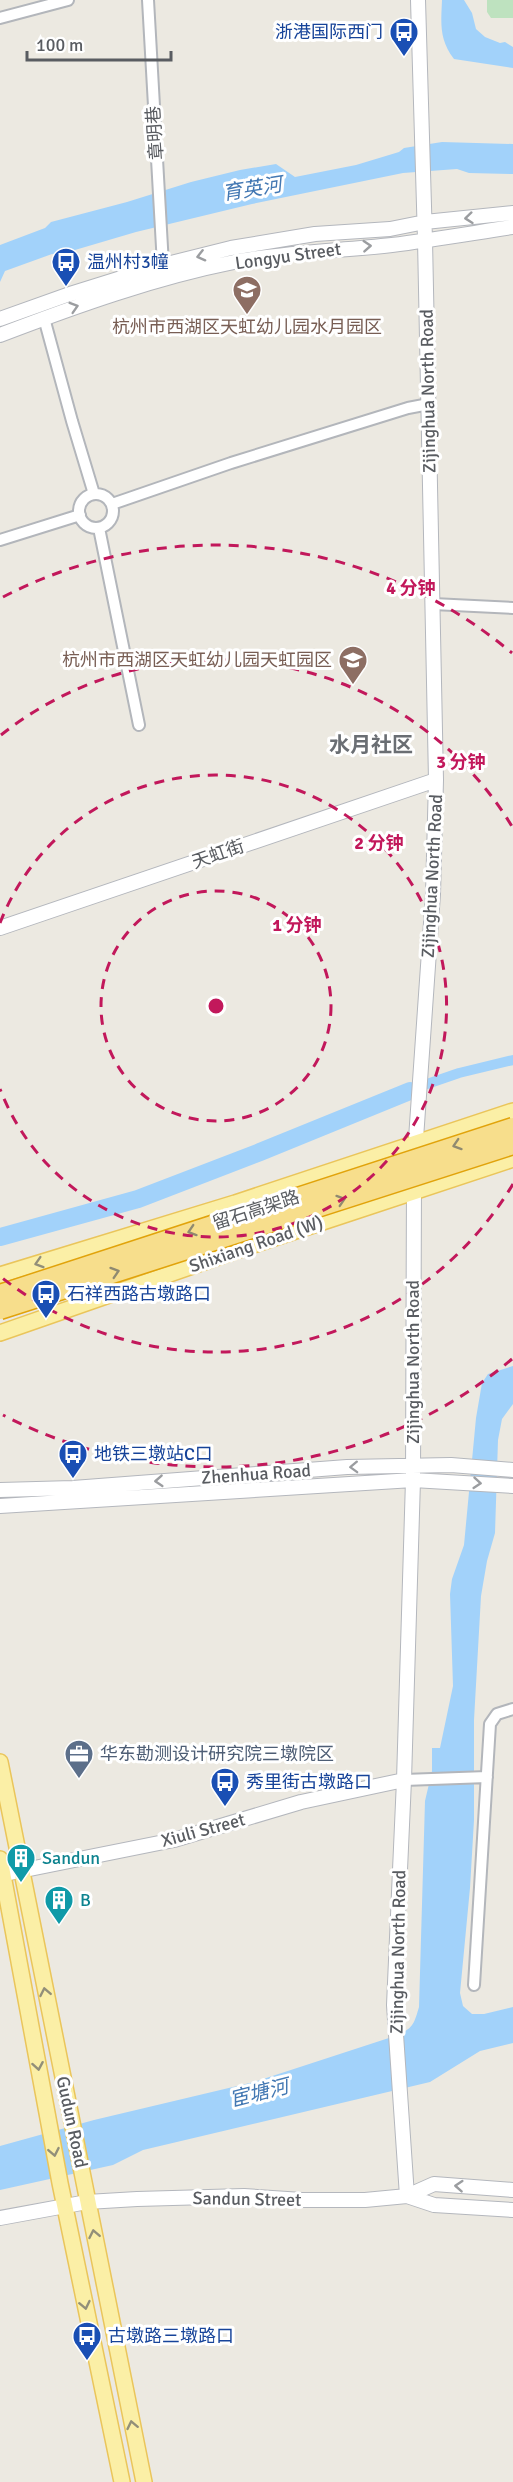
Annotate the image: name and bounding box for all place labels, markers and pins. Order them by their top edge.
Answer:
bus stop icon: 浙港国际西门 [388,16,420,58]
place label: 浙港国际西门 [275,21,383,43]
bus stop icon: 温州村3幢 [50,246,82,288]
place label: 温州村3幢 [87,251,169,273]
school or university icon: 杭州市西湖区天虹幼儿园水月园区 [231,274,263,316]
place label: 杭州市西湖区天虹幼儿园水月园区 [112,316,382,338]
school or university icon: 杭州市西湖区天虹幼儿园天虹园区 [337,644,369,686]
place label: 杭州市西湖区天虹幼儿园天虹园区 [62,649,332,671]
centre of rings [206,996,226,1016]
bus stop icon: 石祥西路古墩路口 [30,1278,62,1320]
place label: 石祥西路古墩路口 [67,1283,211,1305]
bus stop icon: 地铁三墩站C口 [57,1438,89,1480]
place label: 地铁三墩站C口 [94,1443,213,1465]
office icon: 华东勘测设计研究院三墩院区 [63,1738,95,1780]
place label: 华东勘测设计研究院三墩院区 [100,1743,334,1765]
bus stop icon: 秀里街古墩路口 [209,1766,241,1808]
place label: 秀里街古墩路口 [246,1771,372,1793]
building icon: Sandun [5,1842,37,1884]
place label: Sandun [42,1847,100,1869]
building icon: B [43,1884,75,1926]
place label: B [80,1889,91,1911]
bus stop icon: 古墩路三墩路口 [71,2320,103,2362]
place label: 古墩路三墩路口 [108,2325,234,2347]

